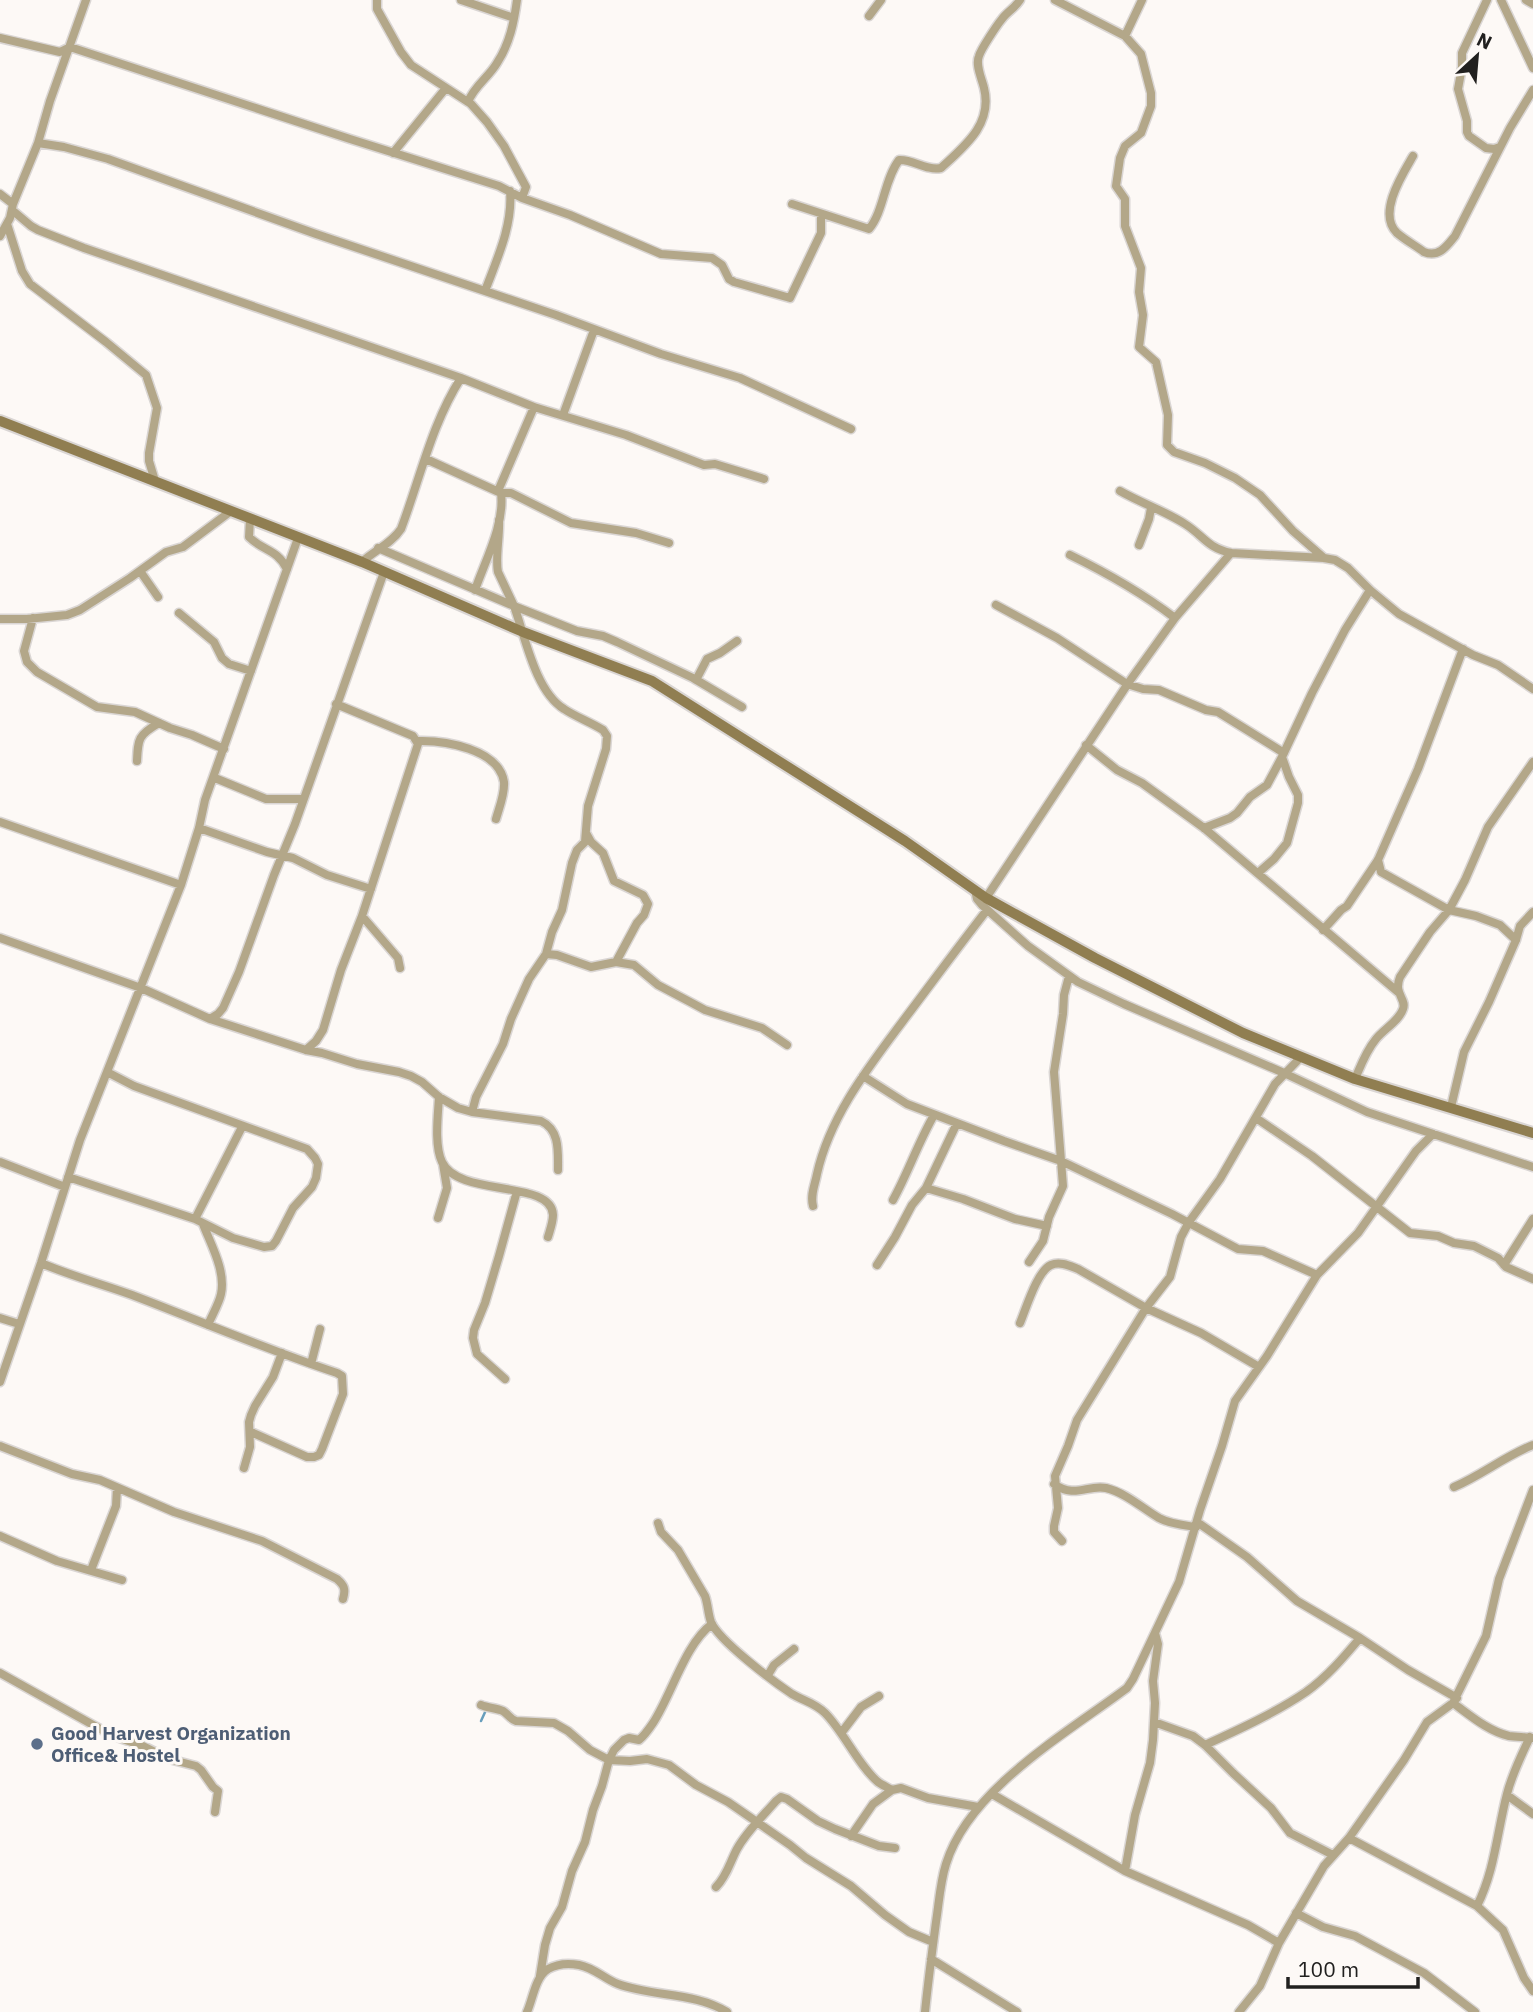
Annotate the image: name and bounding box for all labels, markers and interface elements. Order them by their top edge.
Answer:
north arrow [1442,21,1512,91]
text: N [1473,27,1496,55]
place label: Good Harvest Organization Office& Hostel [51,1721,291,1767]
marker: Good Harvest Organization Office& Hostel [29,1736,45,1752]
scale bar [1288,1946,1418,1990]
text: 100 m [1298,1955,1359,1983]

